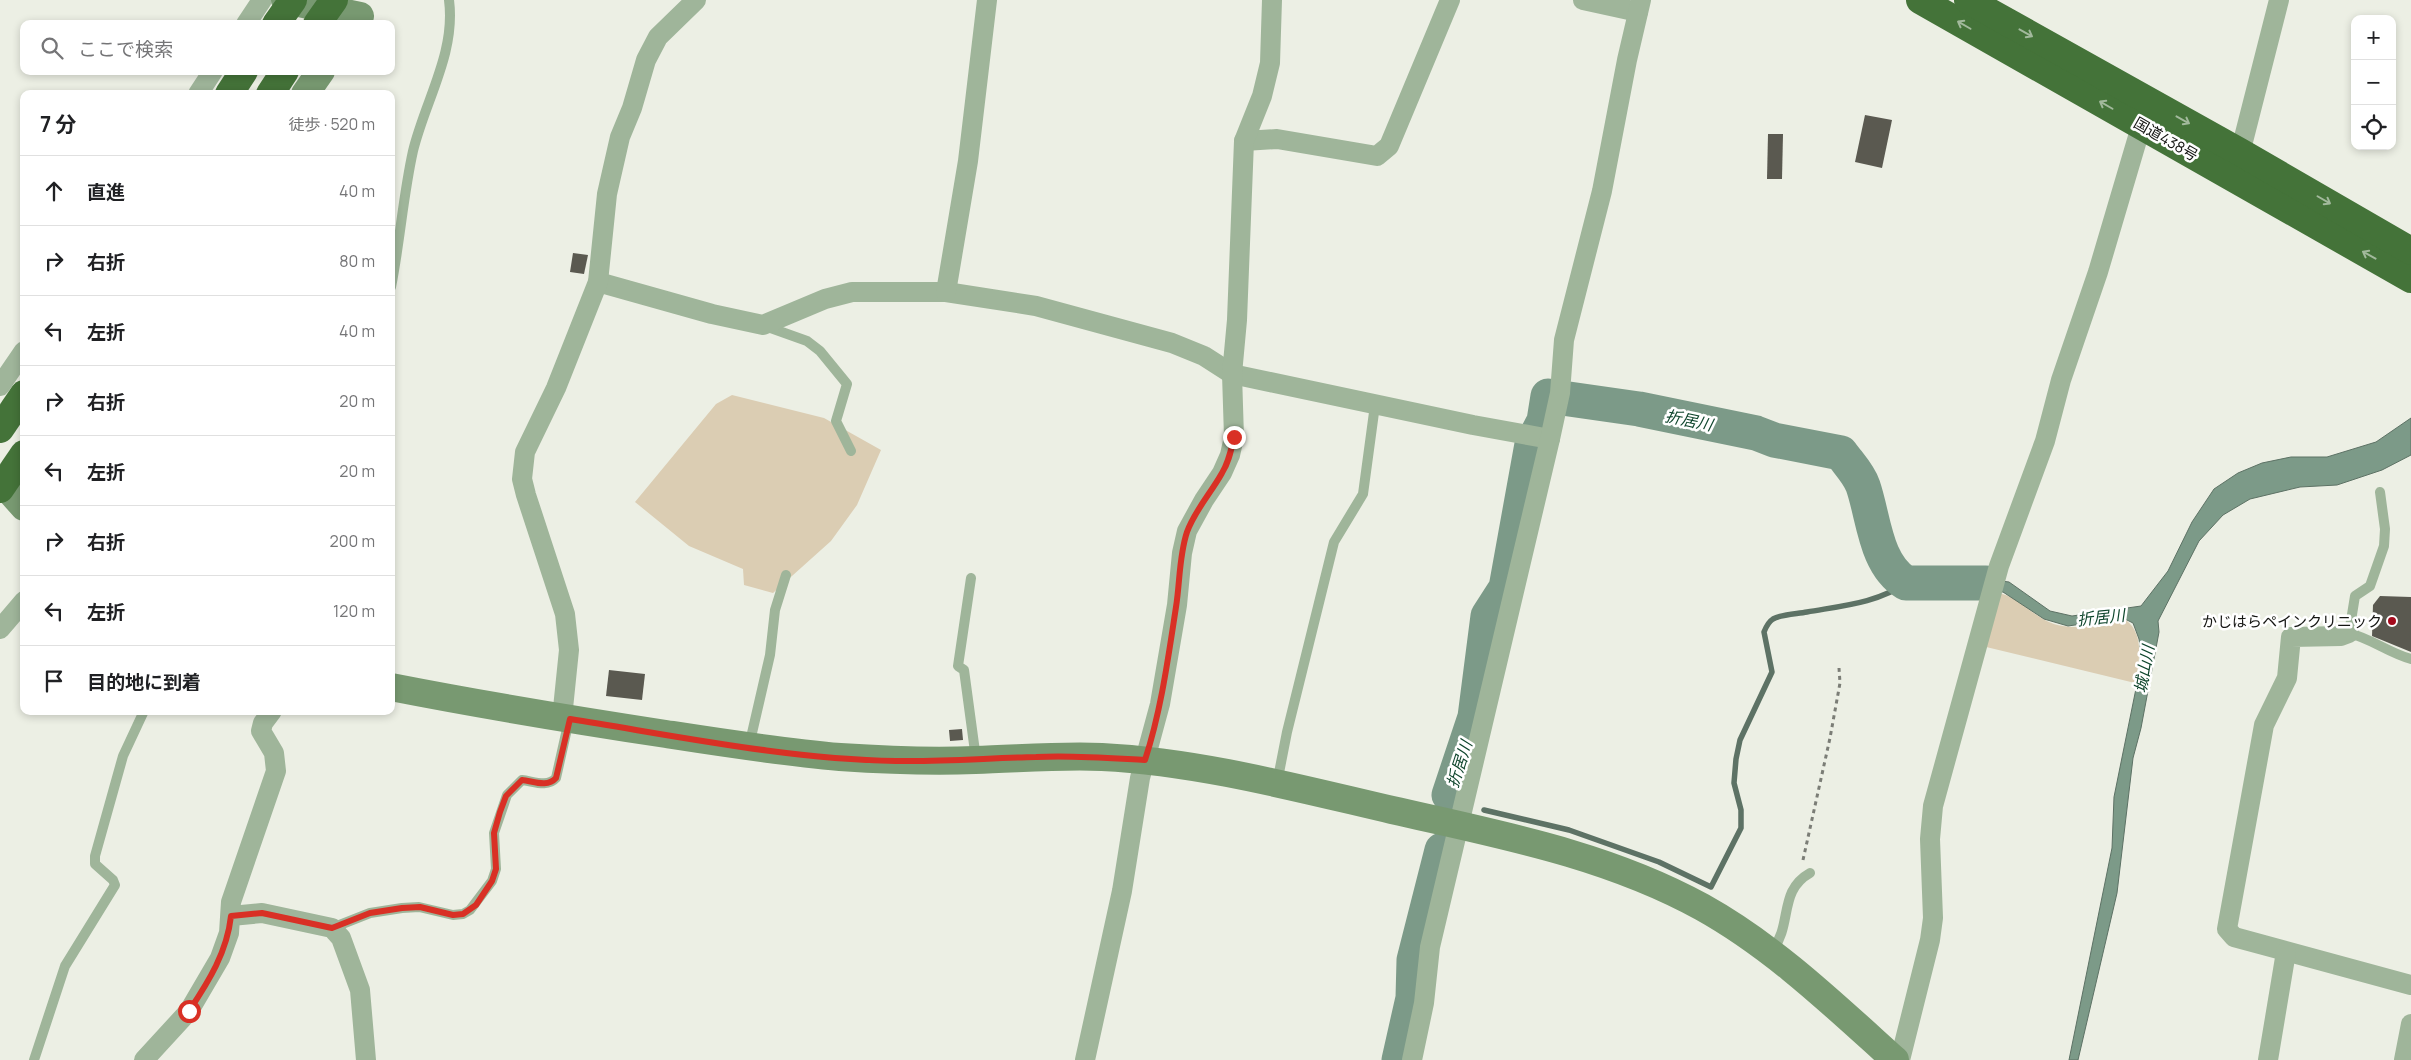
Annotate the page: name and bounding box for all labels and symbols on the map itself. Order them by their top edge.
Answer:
one-way arrow [1957,20,1972,30]
one-way arrow [2018,28,2032,38]
one-way arrow [2098,100,2113,110]
street label: 国道438号 [2130,112,2202,166]
one-way arrow [2175,116,2189,126]
one-way arrow [2316,196,2331,206]
one-way arrow [2362,249,2376,259]
water label: 折居川 [1663,404,1717,436]
route end [1223,426,1246,449]
water label: 折居川 [2076,603,2128,630]
place label: かじはらペインクリニック [2202,611,2382,632]
marker: かじはらペインクリニック [2386,615,2398,627]
water label: 城山川 [2129,641,2159,695]
water label: 折居川 [1441,736,1477,790]
route start [178,1000,201,1023]

